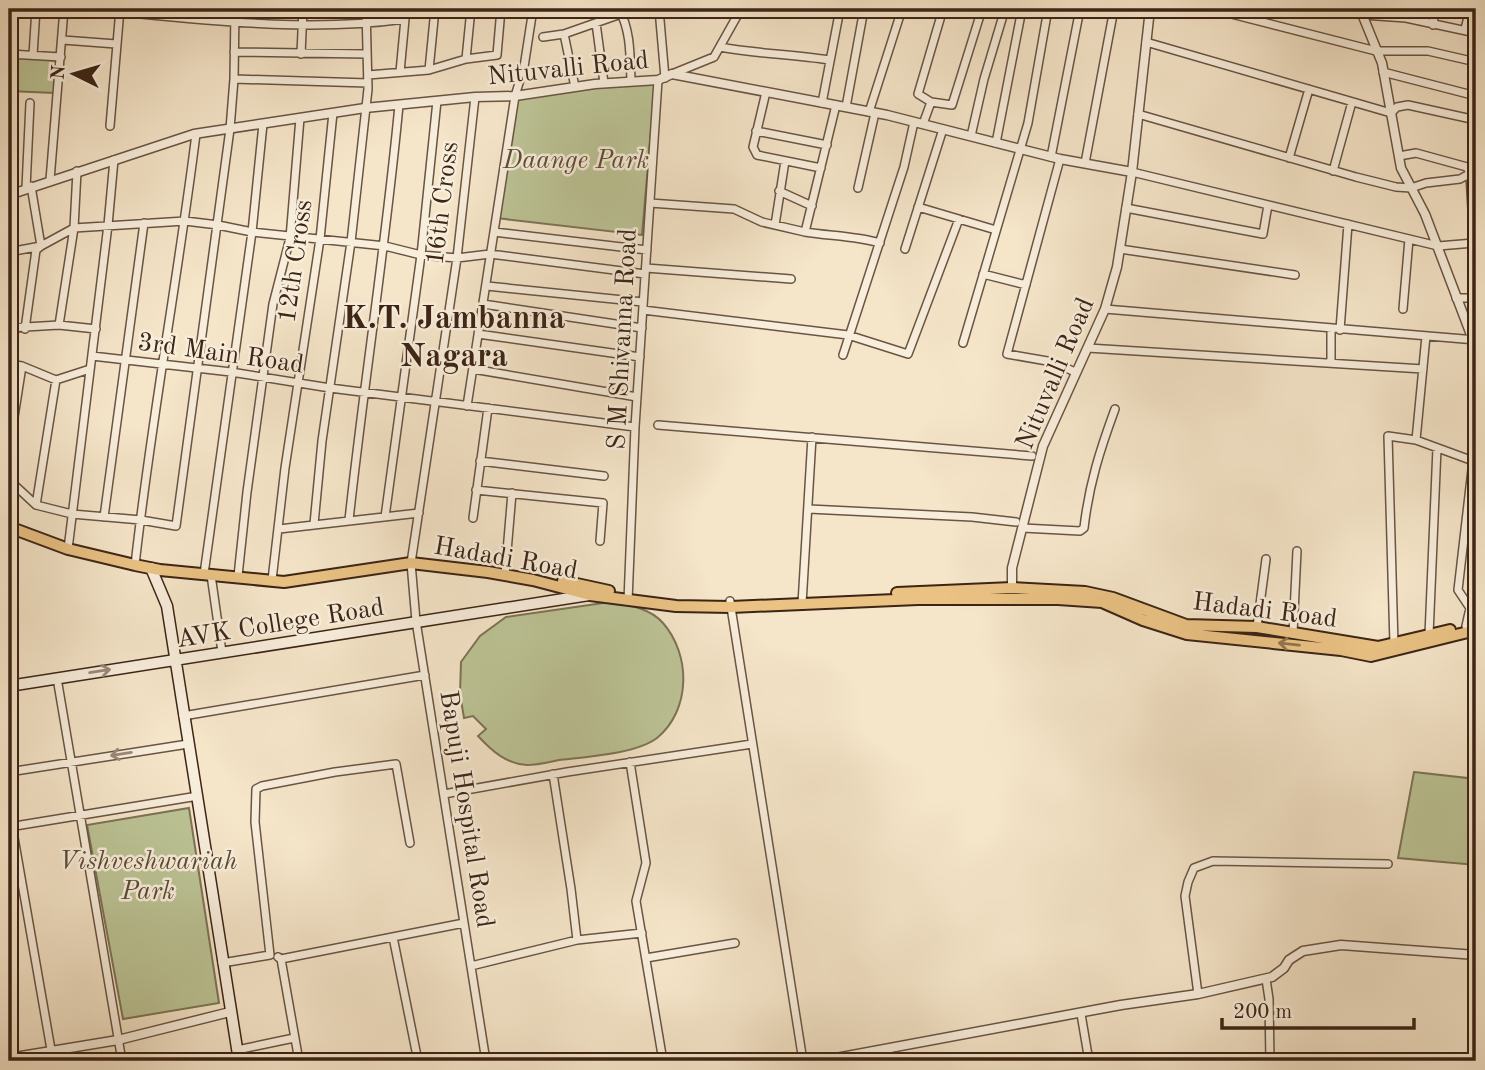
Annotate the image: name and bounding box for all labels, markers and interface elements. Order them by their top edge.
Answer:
north arrow [38,38,108,108]
street label: Nituvalli Road [486,48,650,90]
text: N [49,64,70,81]
street label: 16th Cross [423,140,463,266]
park label: Daange Park [502,148,649,174]
street label: 12th Cross [274,198,317,325]
street label: S M Shivanna Road [604,228,642,450]
street label: Nituvalli Road [1012,294,1099,453]
district label: K.T. Jambanna Nagara [342,303,566,374]
street label: 3rd Main Road [136,329,305,379]
street label: Hadadi Road [432,534,580,584]
street label: Hadadi Road [1191,589,1339,633]
street label: AVK College Road [175,595,386,653]
one-way arrow [1279,637,1301,650]
one-way arrow [88,665,111,678]
street label: Bapuji Hospital Road [434,689,498,930]
one-way arrow [110,748,133,761]
park label: Vishveshwariah Park [59,849,237,905]
scale bar [1222,986,1415,1030]
text: 200 m [1233,1002,1292,1023]

